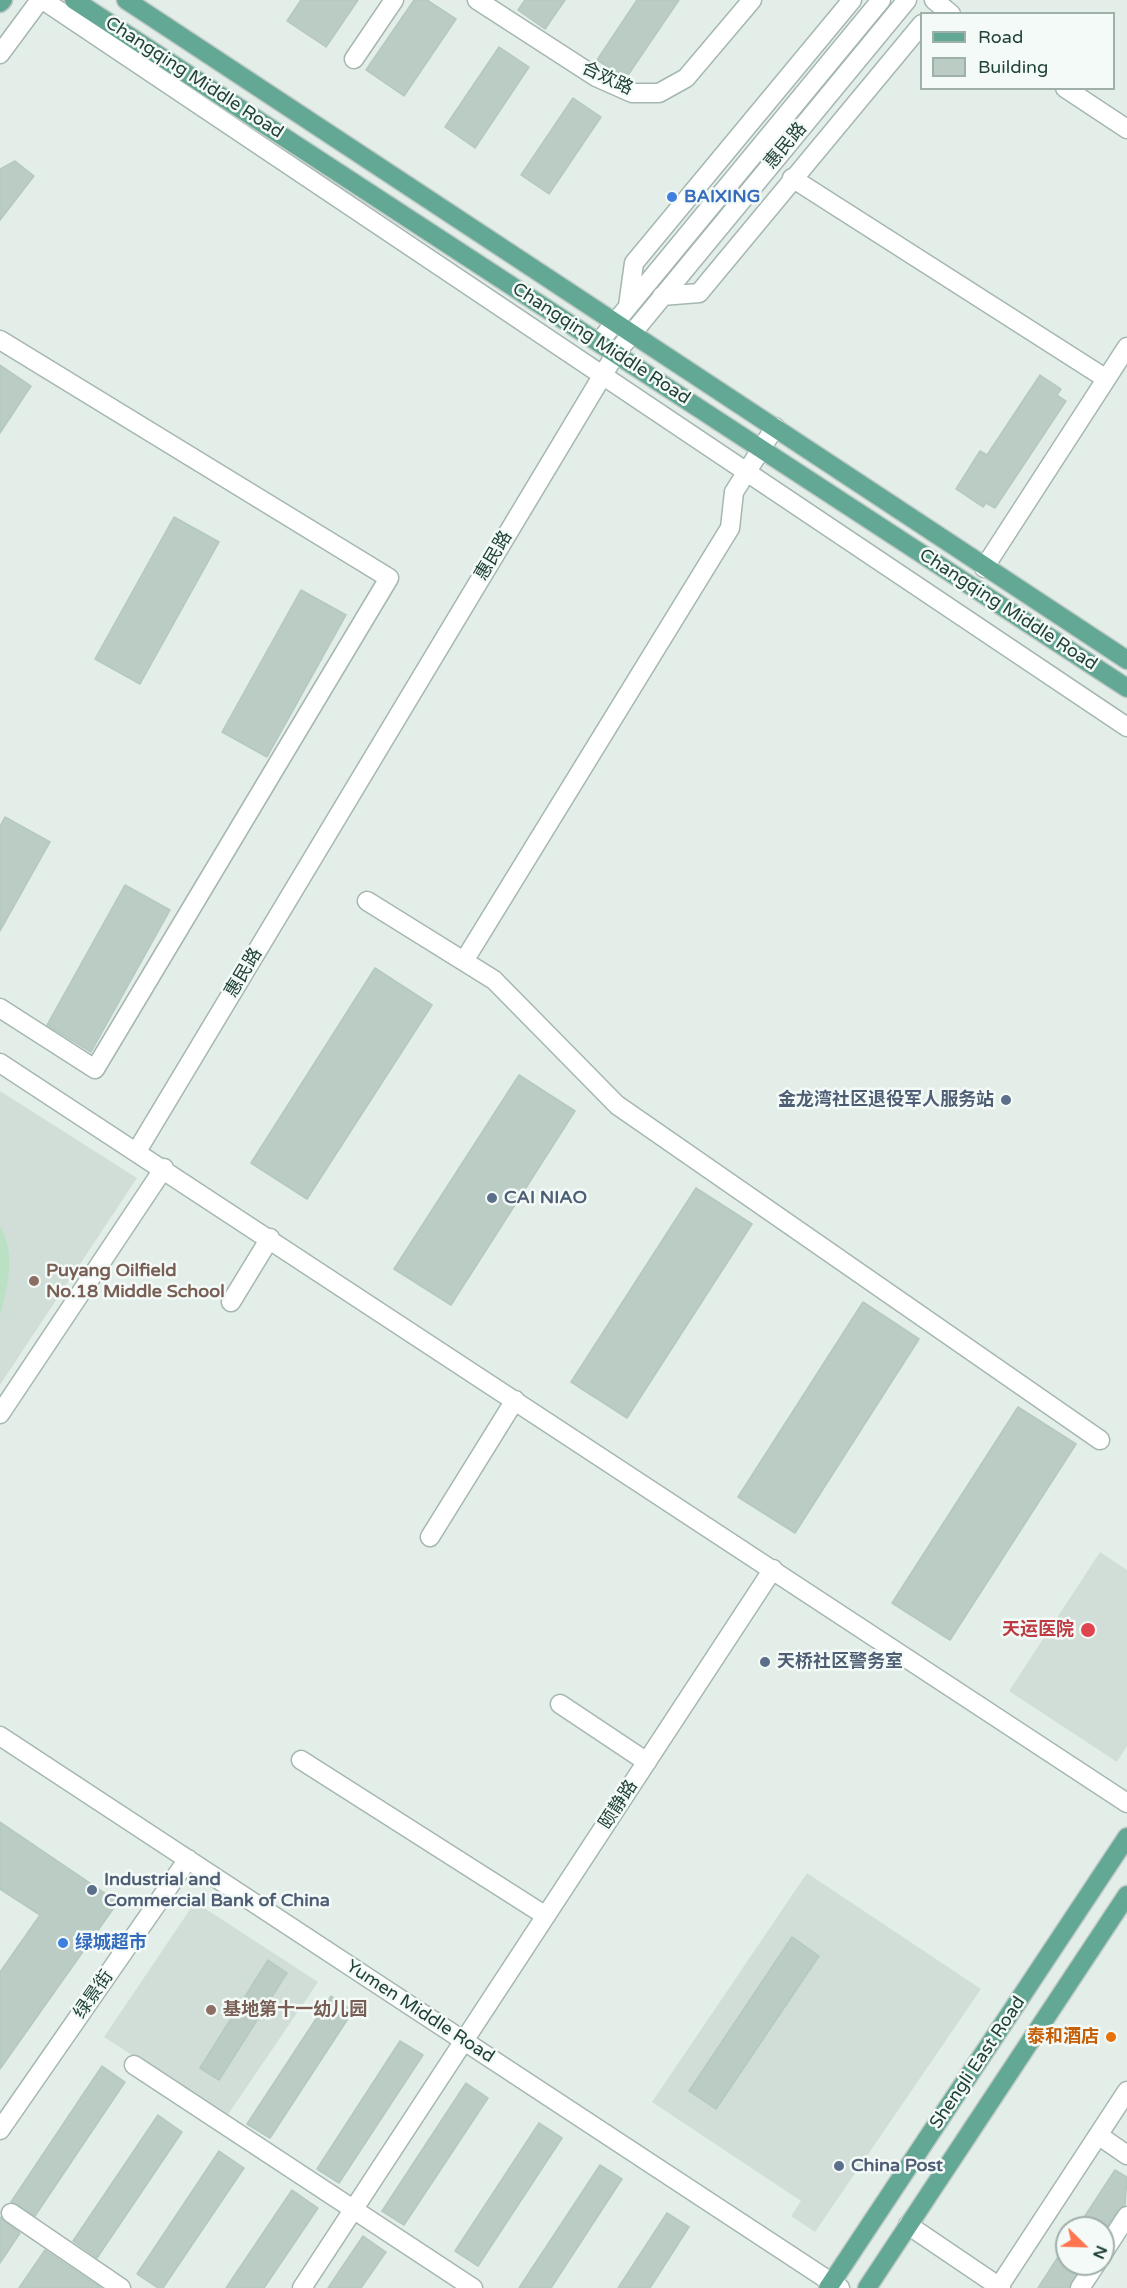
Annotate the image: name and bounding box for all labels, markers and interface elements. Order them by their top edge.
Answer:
street label: Changqing Middle Road [101,12,287,144]
legend [920,12,1115,90]
text: Road [978,26,1023,48]
text: Building [978,56,1048,78]
street label: 合欢路 [578,58,636,100]
street label: 惠民路 [760,118,812,174]
place label: BAIXING [684,186,760,208]
marker: BAIXING [665,190,679,204]
street label: Changqing Middle Road [508,278,694,410]
street label: 惠民路 [471,527,517,585]
street label: Changqing Middle Road [915,544,1101,676]
street label: 惠民路 [221,944,267,1002]
place label: 金龙湾社区退役军人服务站 [778,1089,994,1111]
marker: 金龙湾社区退役军人服务站 [999,1093,1013,1107]
place label: CAI NIAO [504,1187,587,1209]
marker: CAI NIAO [485,1191,499,1205]
place label: Puyang Oilfield No.18 Middle School [46,1260,225,1302]
marker: Puyang Oilfield No.18 Middle School [27,1274,41,1288]
place label: 天运医院 [1002,1619,1074,1641]
marker: 天运医院 [1079,1621,1097,1639]
place label: 天桥社区警务室 [777,1651,903,1673]
marker: 天桥社区警务室 [758,1655,772,1669]
street label: 颐静路 [595,1776,643,1834]
place label: Industrial and Commercial Bank of China [104,1869,330,1912]
marker: Industrial and Commercial Bank of China [85,1883,99,1897]
place label: 绿城超市 [75,1932,147,1954]
marker: 绿城超市 [56,1936,70,1950]
street label: Yumen Middle Road [342,1956,498,2068]
street label: 绿景街 [70,1967,118,2023]
street label: Shengli East Road [926,1993,1030,2133]
place label: 基地第十一幼儿园 [223,1999,367,2021]
marker: 基地第十一幼儿园 [204,2003,218,2017]
place label: 泰和酒店 [1027,2026,1099,2048]
marker: 泰和酒店 [1104,2030,1118,2044]
place label: China Post [851,2155,943,2177]
marker: China Post [832,2159,846,2173]
north arrow [1055,2216,1115,2276]
text: N [1088,2242,1111,2262]

